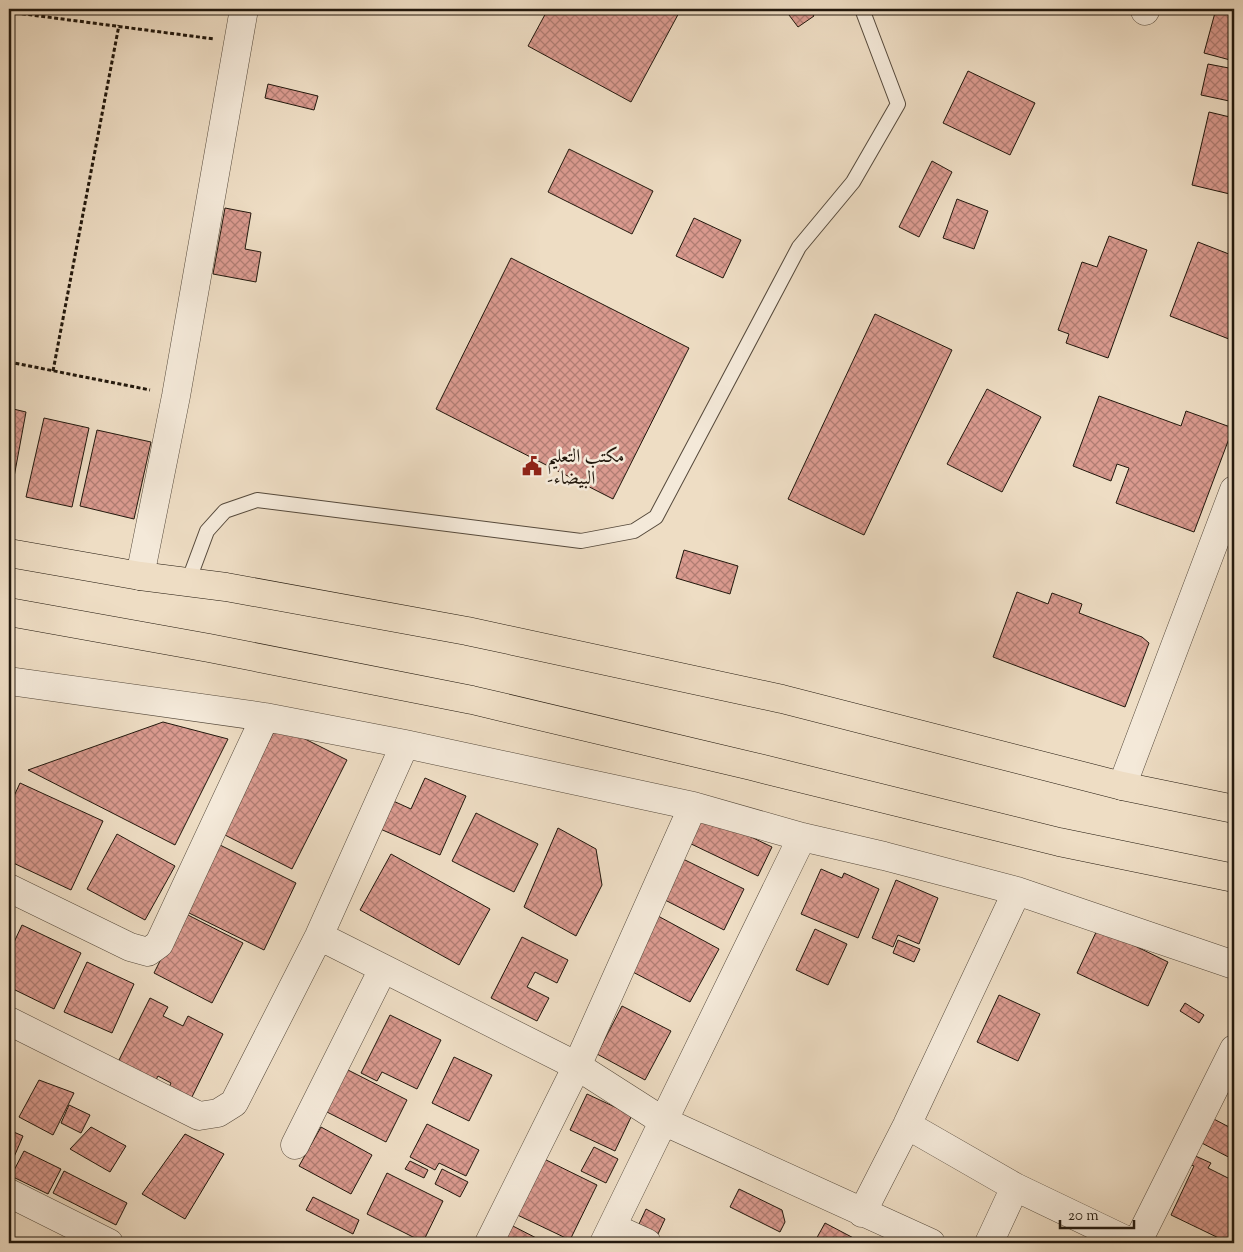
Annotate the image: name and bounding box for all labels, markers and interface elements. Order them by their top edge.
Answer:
place label: مكتب التعليم -البيضاء [547,444,624,493]
public building icon: مكتب التعليم -البيضاء [521,455,543,477]
scale bar [1060,1197,1134,1229]
text: 20 m [1068,1206,1099,1227]

